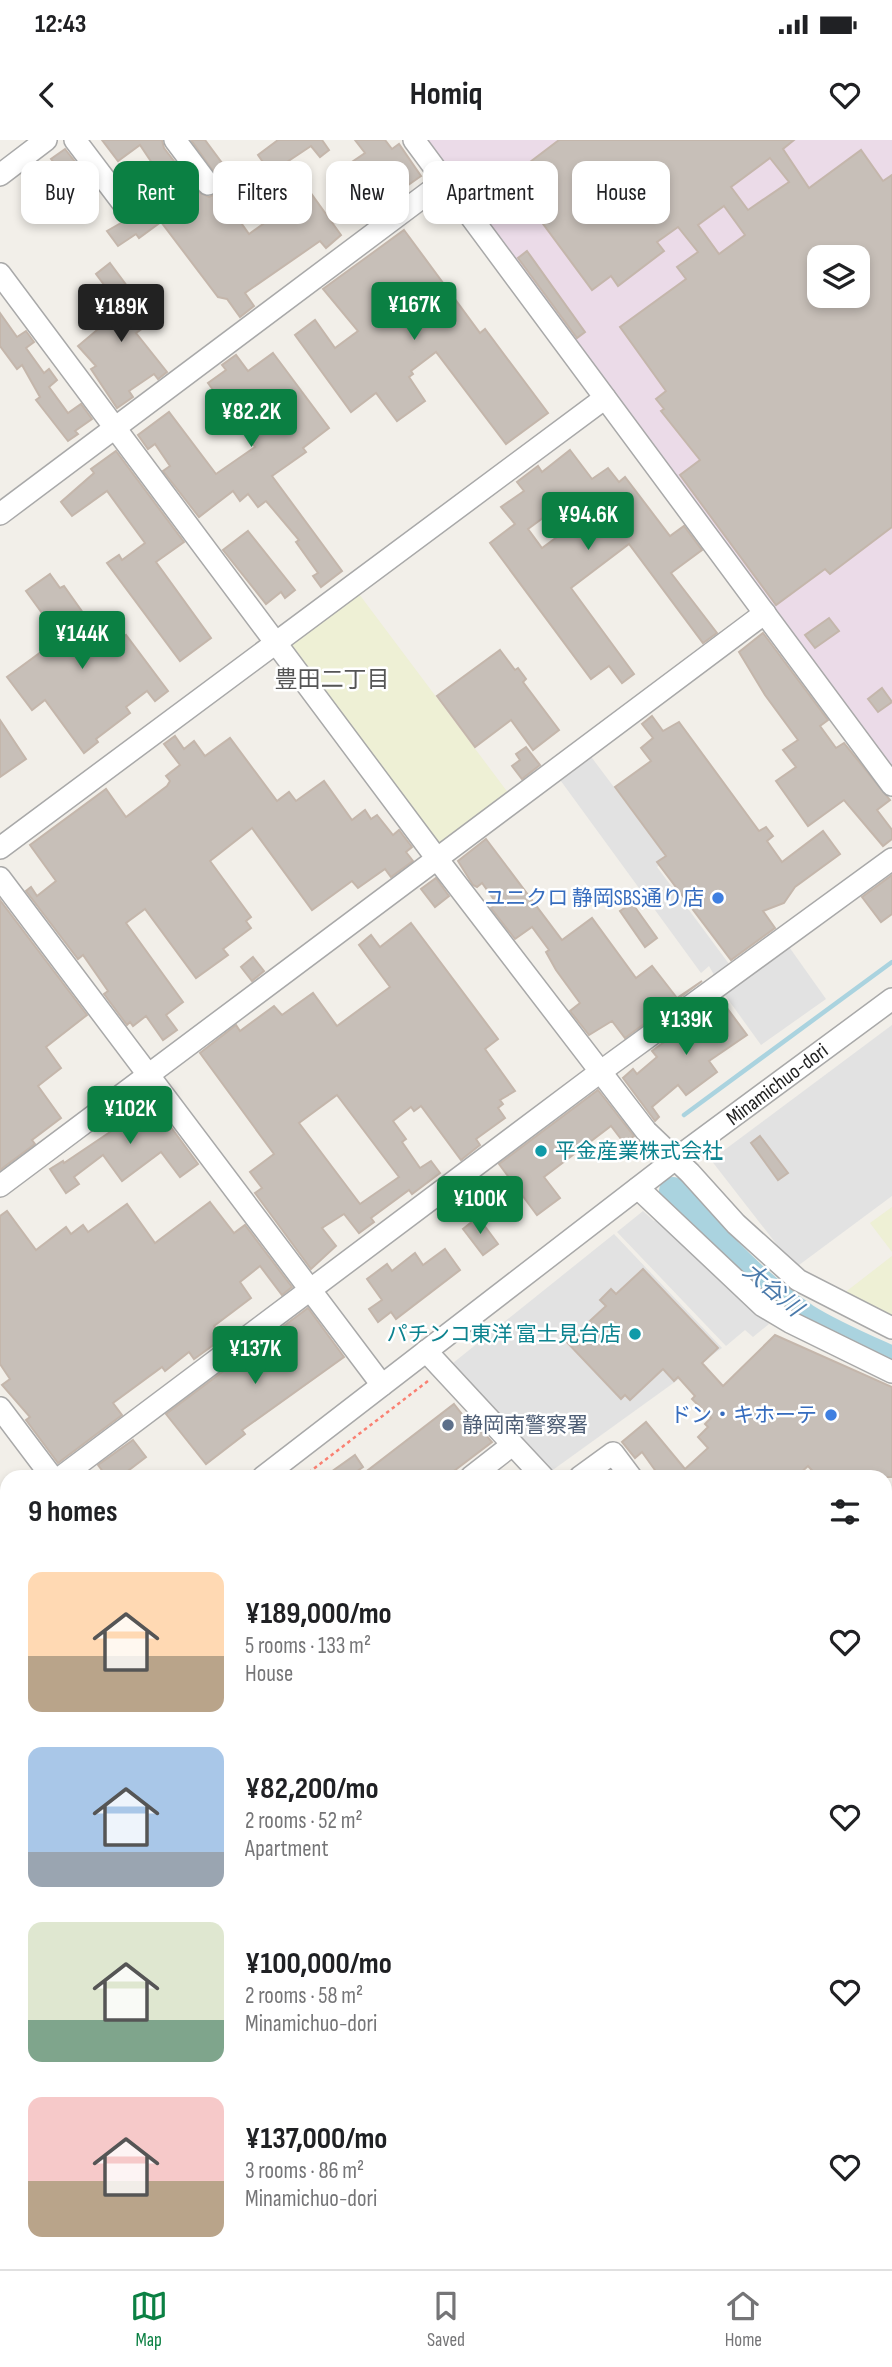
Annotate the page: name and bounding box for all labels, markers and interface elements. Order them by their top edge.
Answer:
text: 12:43 [35,9,86,40]
text: Homiq [410,75,482,114]
icon: back [28,76,66,114]
icon: heart [826,76,864,114]
chip: Buy [21,161,99,224]
chip: Rent [113,161,199,224]
chip: Filters [213,161,312,224]
chip: New [326,161,409,224]
chip: Apartment [423,161,558,224]
chip: House [572,161,670,224]
map controls [807,245,870,308]
button: layers [807,245,870,308]
pin: ¥167K [365,282,463,342]
pin: ¥189K [72,284,170,344]
text: ¥167K [387,291,441,319]
text: ¥189K [94,293,148,321]
pin: ¥82.2K [194,390,308,449]
text: ¥82.2K [221,398,281,426]
pin: ¥94.6K [531,492,645,552]
text: ¥94.6K [558,501,618,529]
pin: ¥144K [33,612,131,671]
text: ¥144K [55,620,109,648]
district label: 豊田二丁目 [275,666,390,694]
place label: ユニクロ 静岡SBS通り店 [484,886,704,911]
marker: ユニクロ 静岡SBS通り店 [710,890,726,906]
pin: ¥139K [637,998,735,1057]
text: ¥139K [659,1006,713,1034]
street label: Minamichuo-dori [722,1038,833,1131]
pin: ¥102K [81,1086,179,1146]
text: ¥102K [103,1095,157,1123]
place label: 平金産業株式会社 [555,1139,723,1164]
marker: 平金産業株式会社 [533,1143,549,1159]
pin: ¥100K [431,1176,529,1236]
text: ¥100K [453,1185,507,1213]
water label: 大谷川 [737,1257,810,1325]
place label: パチンコ東洋 富士見台店 [387,1322,621,1347]
pin: ¥137K [206,1326,304,1386]
marker: パチンコ東洋 富士見台店 [627,1326,643,1342]
text: ¥137K [229,1335,281,1363]
place label: ドン・キホーテ [670,1403,817,1428]
marker: ドン・キホーテ [823,1407,839,1423]
place label: 静岡南警察署 [462,1413,588,1438]
marker: 静岡南警察署 [440,1417,456,1433]
icon: filters [826,1493,864,1531]
text: 9 homes [28,1494,118,1530]
text: ¥189,000/mo [245,1596,392,1632]
icon: home [84,1600,168,1684]
icon: heart [826,1623,864,1661]
text: 5 rooms · 133 m² [245,1632,371,1660]
text: House [245,1660,293,1688]
text: ¥82,200/mo [245,1771,379,1807]
icon: home [84,1775,168,1859]
icon: heart [826,1798,864,1836]
text: 2 rooms · 52 m² [245,1807,363,1835]
text: Apartment [245,1835,329,1863]
text: ¥100,000/mo [245,1946,392,1982]
icon: home [84,1950,168,2034]
icon: heart [826,1973,864,2011]
text: 2 rooms · 58 m² [245,1982,363,2010]
text: Minamichuo-dori [245,2010,377,2038]
text: ¥137,000/mo [245,2121,387,2157]
icon: home [84,2125,168,2209]
icon: heart [826,2148,864,2186]
text: 3 rooms · 86 m² [245,2157,364,2185]
text: Minamichuo-dori [245,2185,377,2213]
tab: Map [130,2287,168,2352]
tab: Saved [427,2287,465,2352]
tab: Home [724,2287,762,2352]

